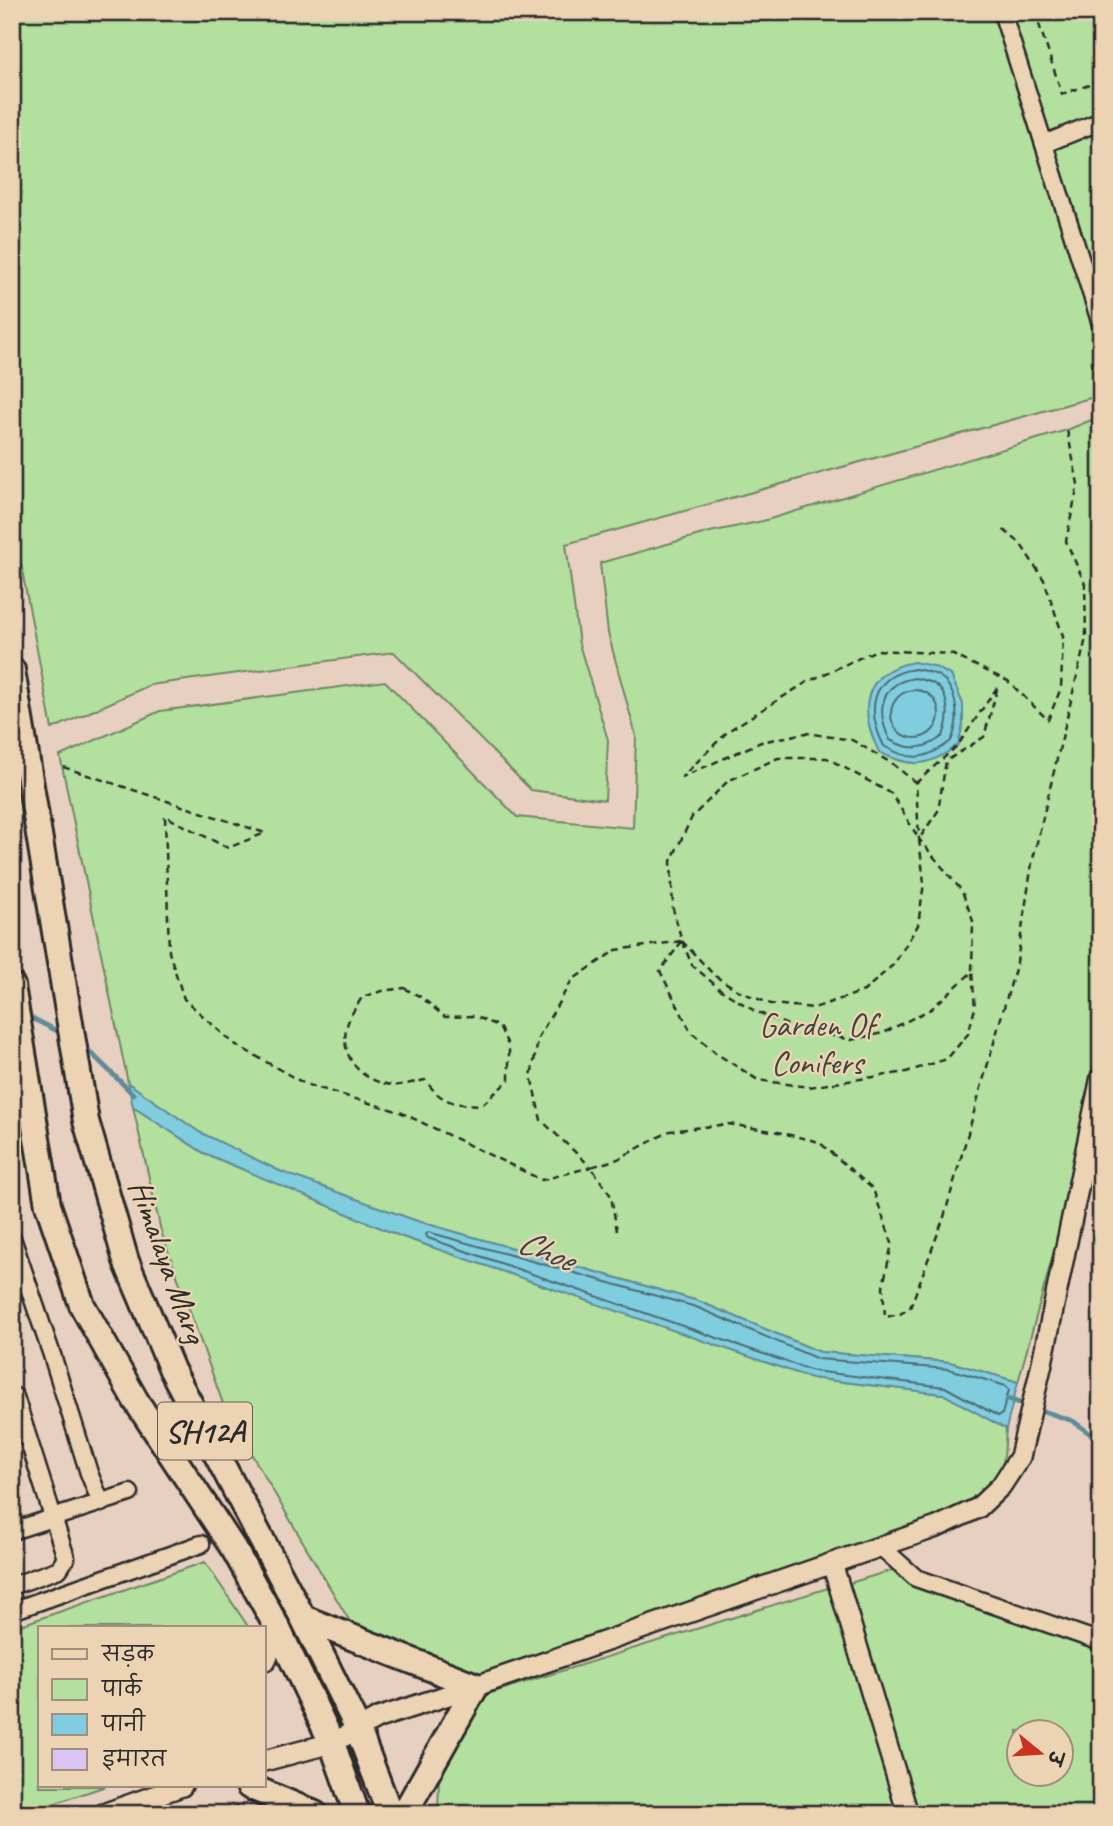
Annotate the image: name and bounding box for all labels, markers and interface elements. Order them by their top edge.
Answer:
park label: Garden Of Conifers [759,1004,881,1084]
street label: Himalaya Marg [119,1174,218,1350]
water label: Choe [511,1219,585,1283]
road number: SH12A [158,1402,252,1460]
legend [38,1626,266,1787]
text: सड़क [101,1641,155,1667]
text: पार्क [101,1672,143,1702]
text: पानी [101,1708,147,1737]
north arrow [1004,1717,1074,1787]
text: इमारत [102,1746,168,1772]
text: उ [1041,1746,1069,1770]

